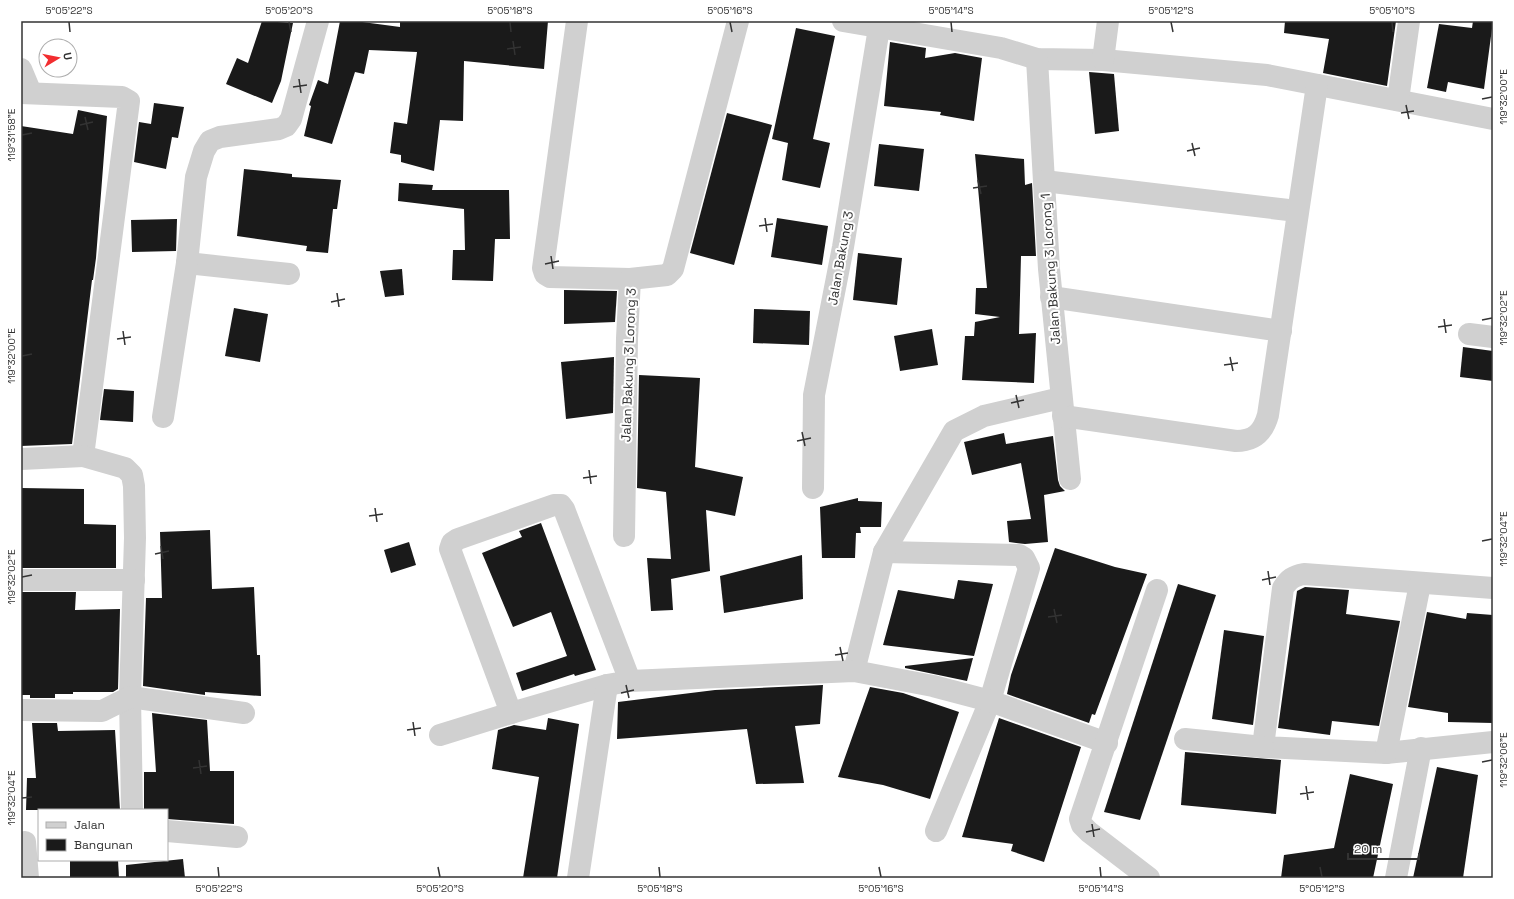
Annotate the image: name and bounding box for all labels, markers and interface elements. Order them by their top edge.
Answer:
text: 5°05'22"S [45,4,93,17]
text: 5°05'20"S [265,4,313,17]
text: 5°05'18"S [487,4,533,17]
text: 5°05'16"S [707,4,753,17]
text: 5°05'14"S [928,4,974,17]
text: 5°05'12"S [1148,4,1194,17]
text: 5°05'10"S [1369,4,1415,17]
north arrow [38,38,78,78]
text: U [60,51,75,61]
text: 119°32'00"E [1497,69,1510,125]
text: 119°31'58"E [5,108,18,161]
street label: Jalan Bakung 3 Lorong 1 [1037,193,1064,345]
street label: Jalan Bakung 3 [824,210,857,307]
street label: Jalan Bakung 3 Lorong 3 [617,288,640,442]
text: 119°32'02"E [1497,290,1510,346]
text: 119°32'00"E [5,328,18,384]
text: 119°32'04"E [1497,511,1510,567]
text: 119°32'02"E [5,549,18,605]
text: 119°32'06"E [1497,732,1510,788]
text: 119°32'04"E [5,770,18,826]
legend [38,809,168,861]
text: Jalan [74,817,105,833]
scale bar [1348,835,1419,861]
text: Bangunan [74,837,133,853]
text: 20 m [1354,841,1382,857]
text: 5°05'22"S [195,882,243,895]
text: 5°05'20"S [416,882,464,895]
text: 5°05'18"S [637,882,683,895]
text: 5°05'16"S [858,882,904,895]
text: 5°05'14"S [1078,882,1124,895]
text: 5°05'12"S [1299,882,1345,895]

